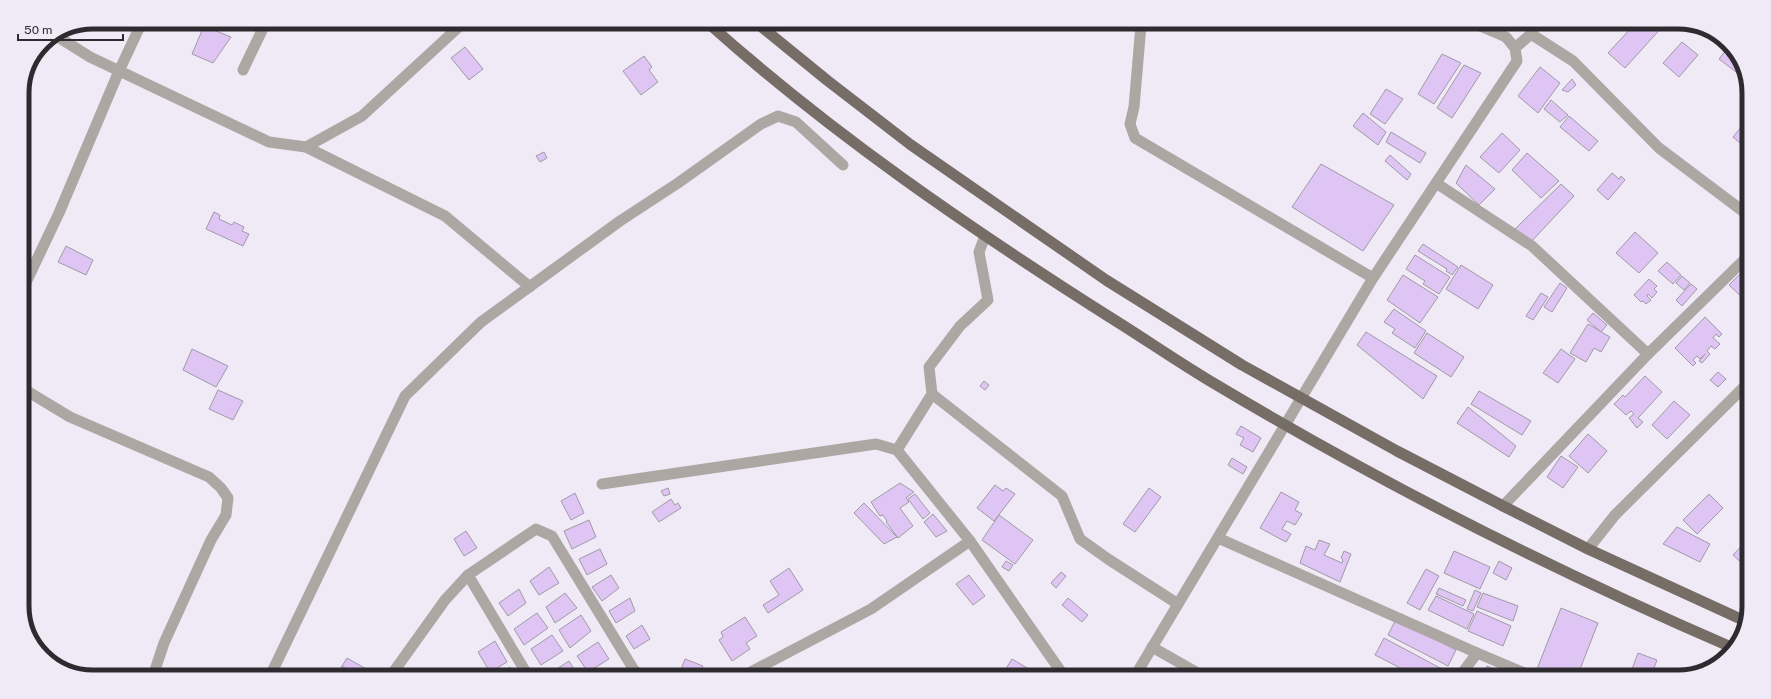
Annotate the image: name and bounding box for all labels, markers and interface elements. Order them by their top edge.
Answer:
scale bar [18,16,123,42]
text: 50 m [24,23,52,37]

